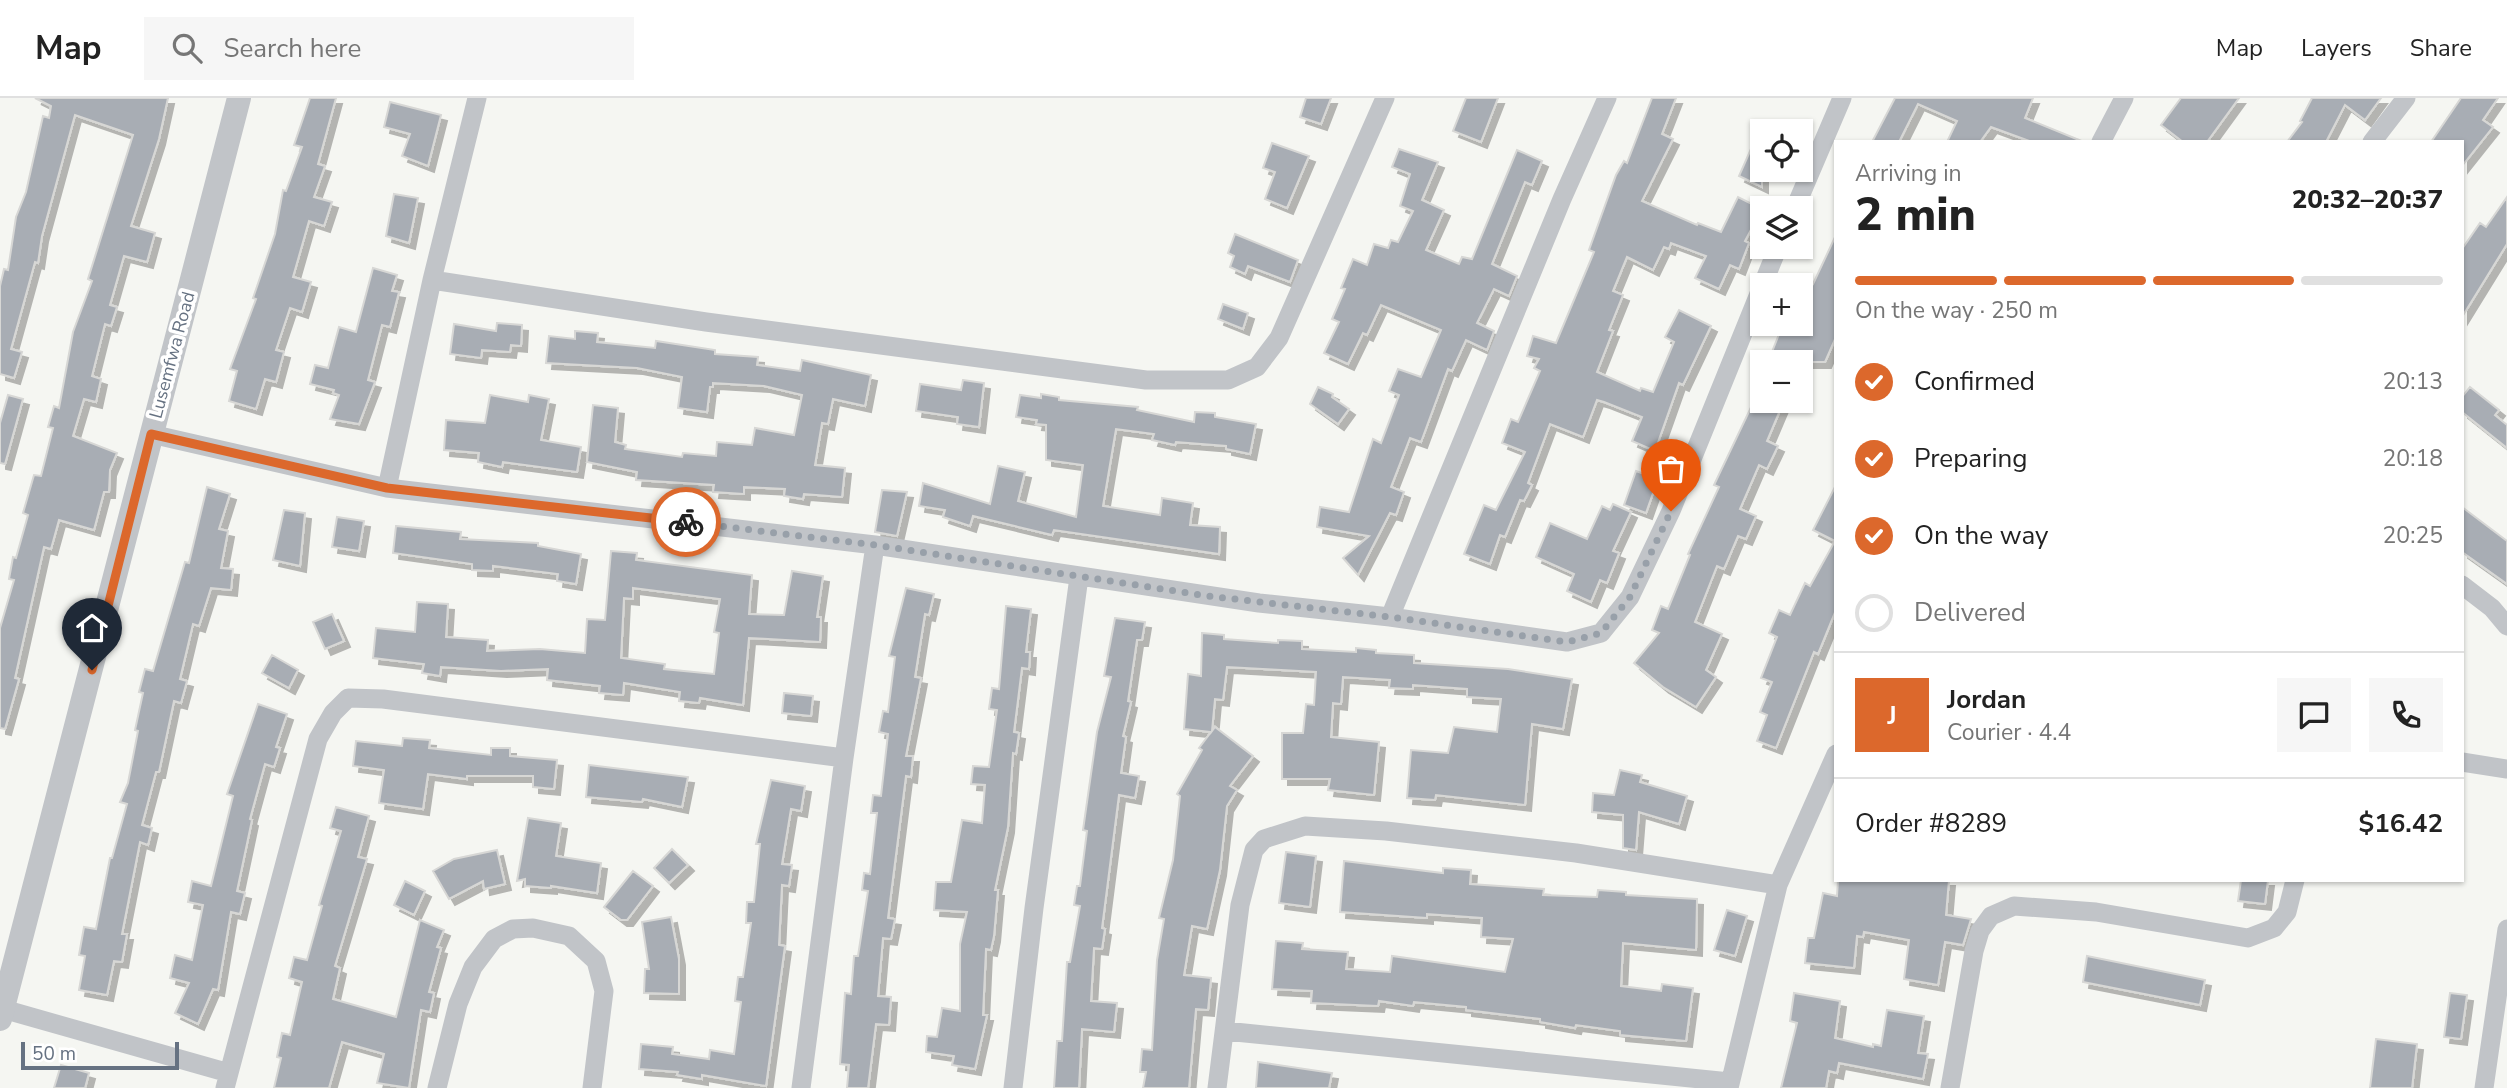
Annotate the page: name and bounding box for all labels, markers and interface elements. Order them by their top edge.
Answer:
search box [144,17,634,80]
text: Map [35,26,102,71]
icon: search [168,29,206,67]
text: Search here [224,31,361,66]
text: Map [2216,32,2263,64]
text: Layers [2301,32,2372,64]
text: Share [2410,32,2472,64]
map controls [1750,119,1813,413]
button: locate [1750,119,1813,182]
text: Arriving in [1855,158,1962,189]
text: 20:32–20:37 [2292,182,2443,217]
text: 2 min [1855,183,1976,246]
button: layers [1750,196,1813,259]
button: + [1750,273,1813,336]
street label: Lusemfwa Road [144,289,200,421]
text: On the way · 250 m [1855,295,2058,326]
button: − [1750,350,1813,413]
icon: check [1855,363,1893,401]
text: Confirmed [1914,364,2035,399]
text: 20:13 [2383,366,2443,397]
pin [1641,439,1701,511]
icon: check [1855,440,1893,478]
text: Preparing [1914,441,2027,476]
text: 20:18 [2383,443,2443,474]
icon: bag [1652,450,1690,488]
courier [651,487,721,557]
icon: bike [667,503,705,541]
icon: check [1855,517,1893,555]
text: On the way [1914,518,2048,553]
text: 20:25 [2383,520,2443,551]
text: Delivered [1914,595,2026,630]
pin [62,598,122,670]
icon: home [73,609,111,647]
button: chat [2277,678,2351,752]
button: phone [2369,678,2443,752]
text: Jordan [1947,682,2026,717]
text: J [1887,698,1897,733]
text: Courier · 4.4 [1947,717,2071,748]
text: Order #8289 [1855,806,2007,841]
text: $16.42 [2359,806,2443,841]
scale bar [21,1039,178,1071]
text: 50 m [32,1041,76,1067]

